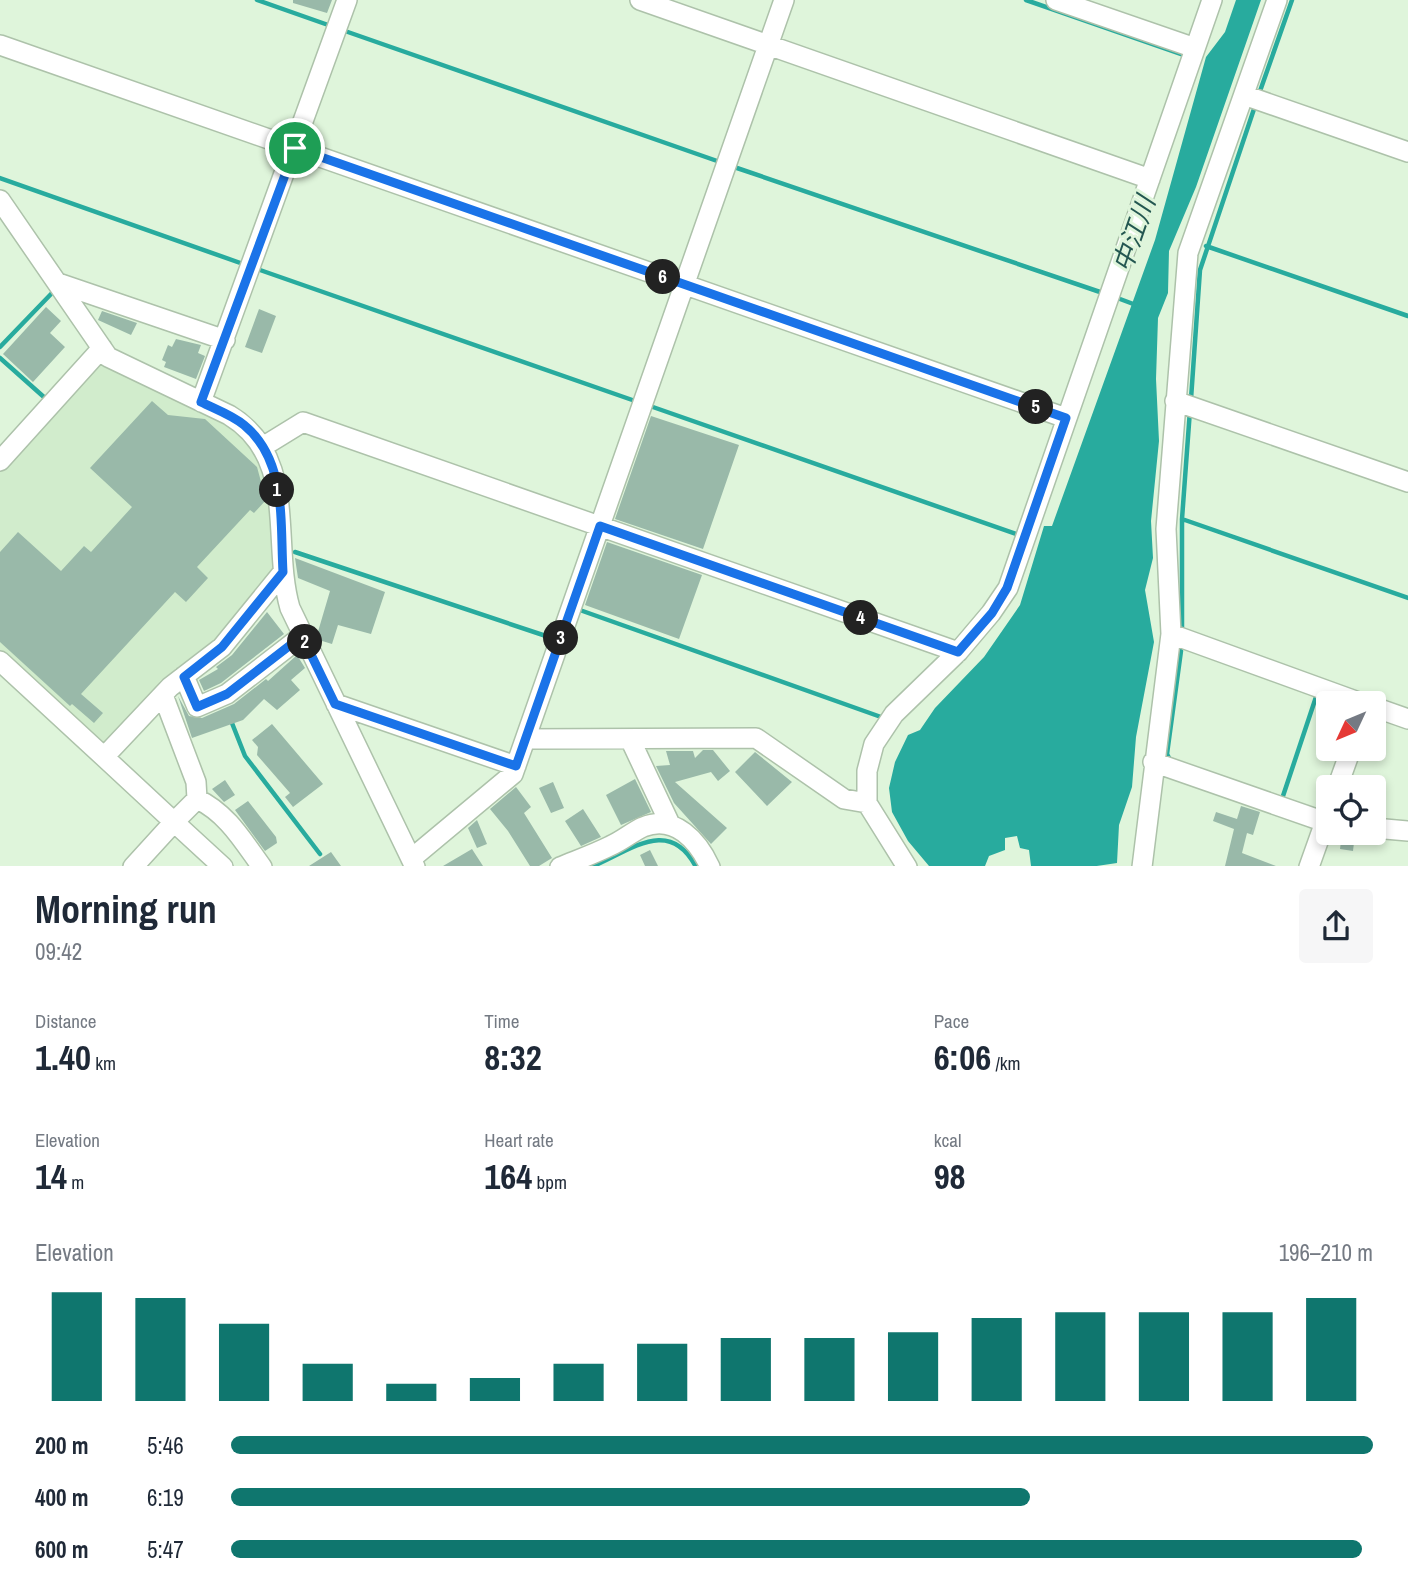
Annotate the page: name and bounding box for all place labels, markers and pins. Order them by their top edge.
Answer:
pin [265,118,325,178]
pin: 6 [646,260,680,294]
pin: 5 [1018,390,1054,424]
pin: 1 [260,472,294,508]
pin: 4 [844,600,878,636]
pin: 3 [544,620,578,656]
pin: 2 [288,624,322,660]

